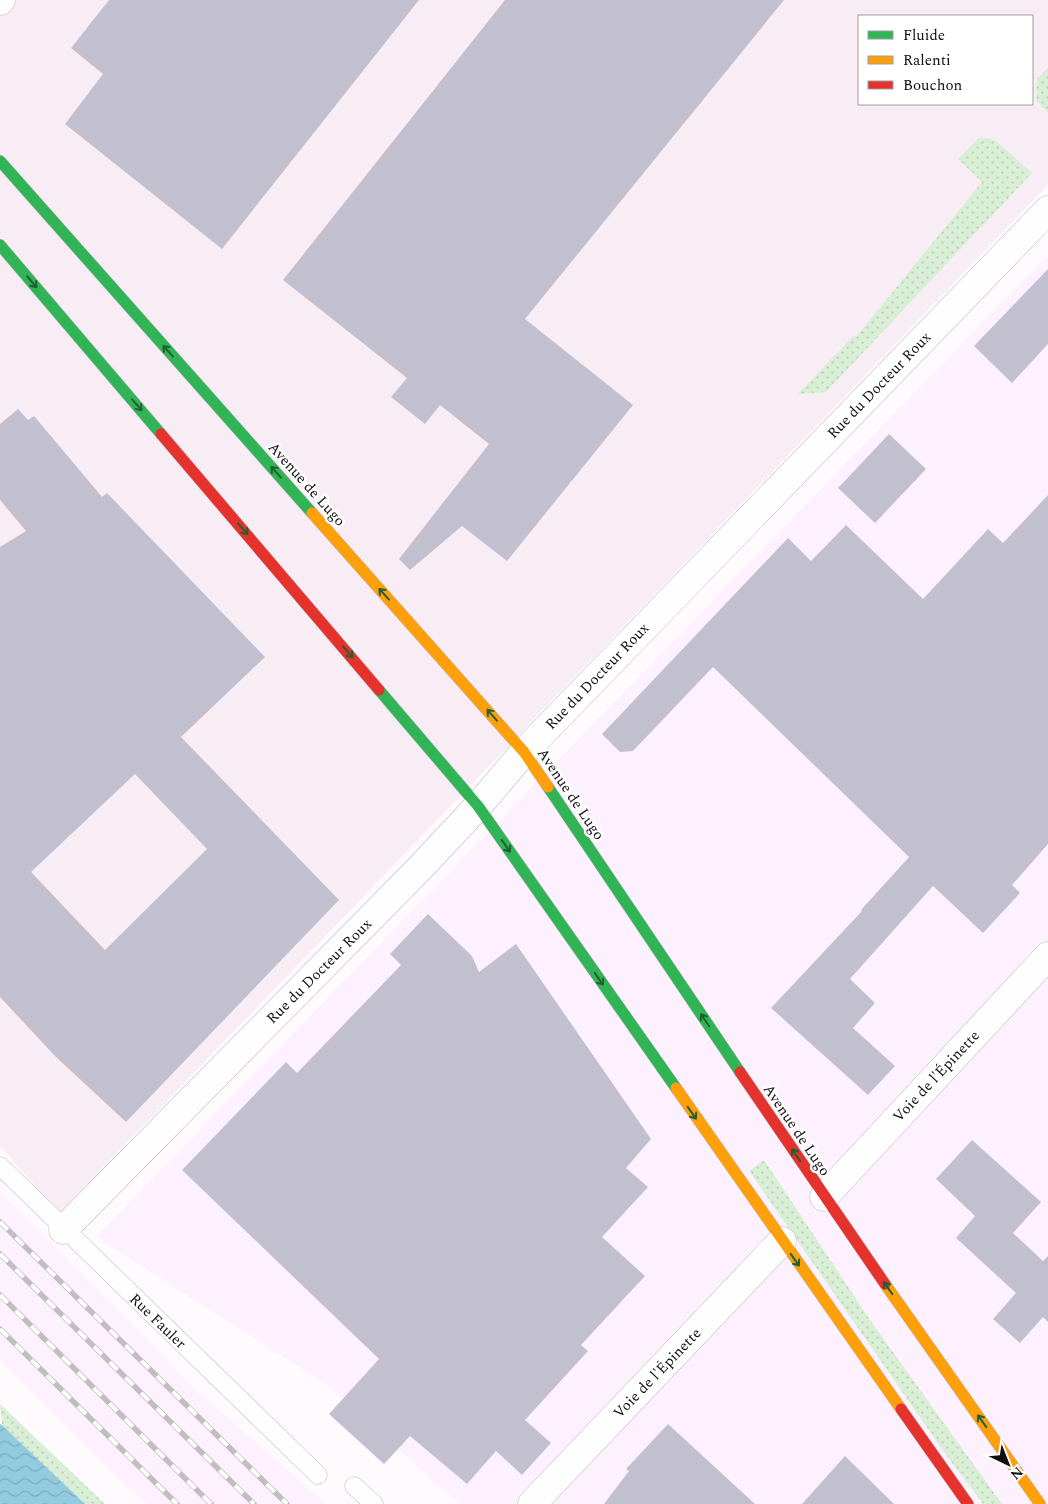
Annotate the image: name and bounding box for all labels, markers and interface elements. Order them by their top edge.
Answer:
legend [858,15,1033,105]
text: Fluide [903,24,945,47]
text: Ralenti [903,49,951,72]
text: Bouchon [903,74,963,97]
one-way arrow [26,275,37,288]
street label: Rue du Docteur Roux [822,326,937,444]
one-way arrow [163,344,174,357]
one-way arrow [132,399,143,412]
street label: Avenue de Lugo [262,437,351,532]
one-way arrow [270,466,282,479]
one-way arrow [237,522,248,535]
one-way arrow [378,587,390,600]
street label: Rue du Docteur Roux [540,617,655,735]
one-way arrow [343,646,354,659]
one-way arrow [486,709,498,722]
street label: Avenue de Lugo [531,744,610,845]
one-way arrow [501,839,511,853]
street label: Rue du Docteur Roux [261,913,378,1029]
one-way arrow [594,972,604,986]
one-way arrow [700,1013,710,1027]
street label: Voie de l'Épinette [888,1025,985,1128]
street label: Avenue de Lugo [757,1080,836,1181]
one-way arrow [687,1105,697,1119]
one-way arrow [791,1148,801,1162]
one-way arrow [790,1253,800,1267]
one-way arrow [883,1281,893,1295]
street label: Rue Fauler [124,1288,191,1355]
street label: Voie de l'Épinette [608,1323,707,1424]
one-way arrow [977,1414,987,1428]
north arrow [983,1439,1033,1489]
text: N [1005,1462,1028,1485]

